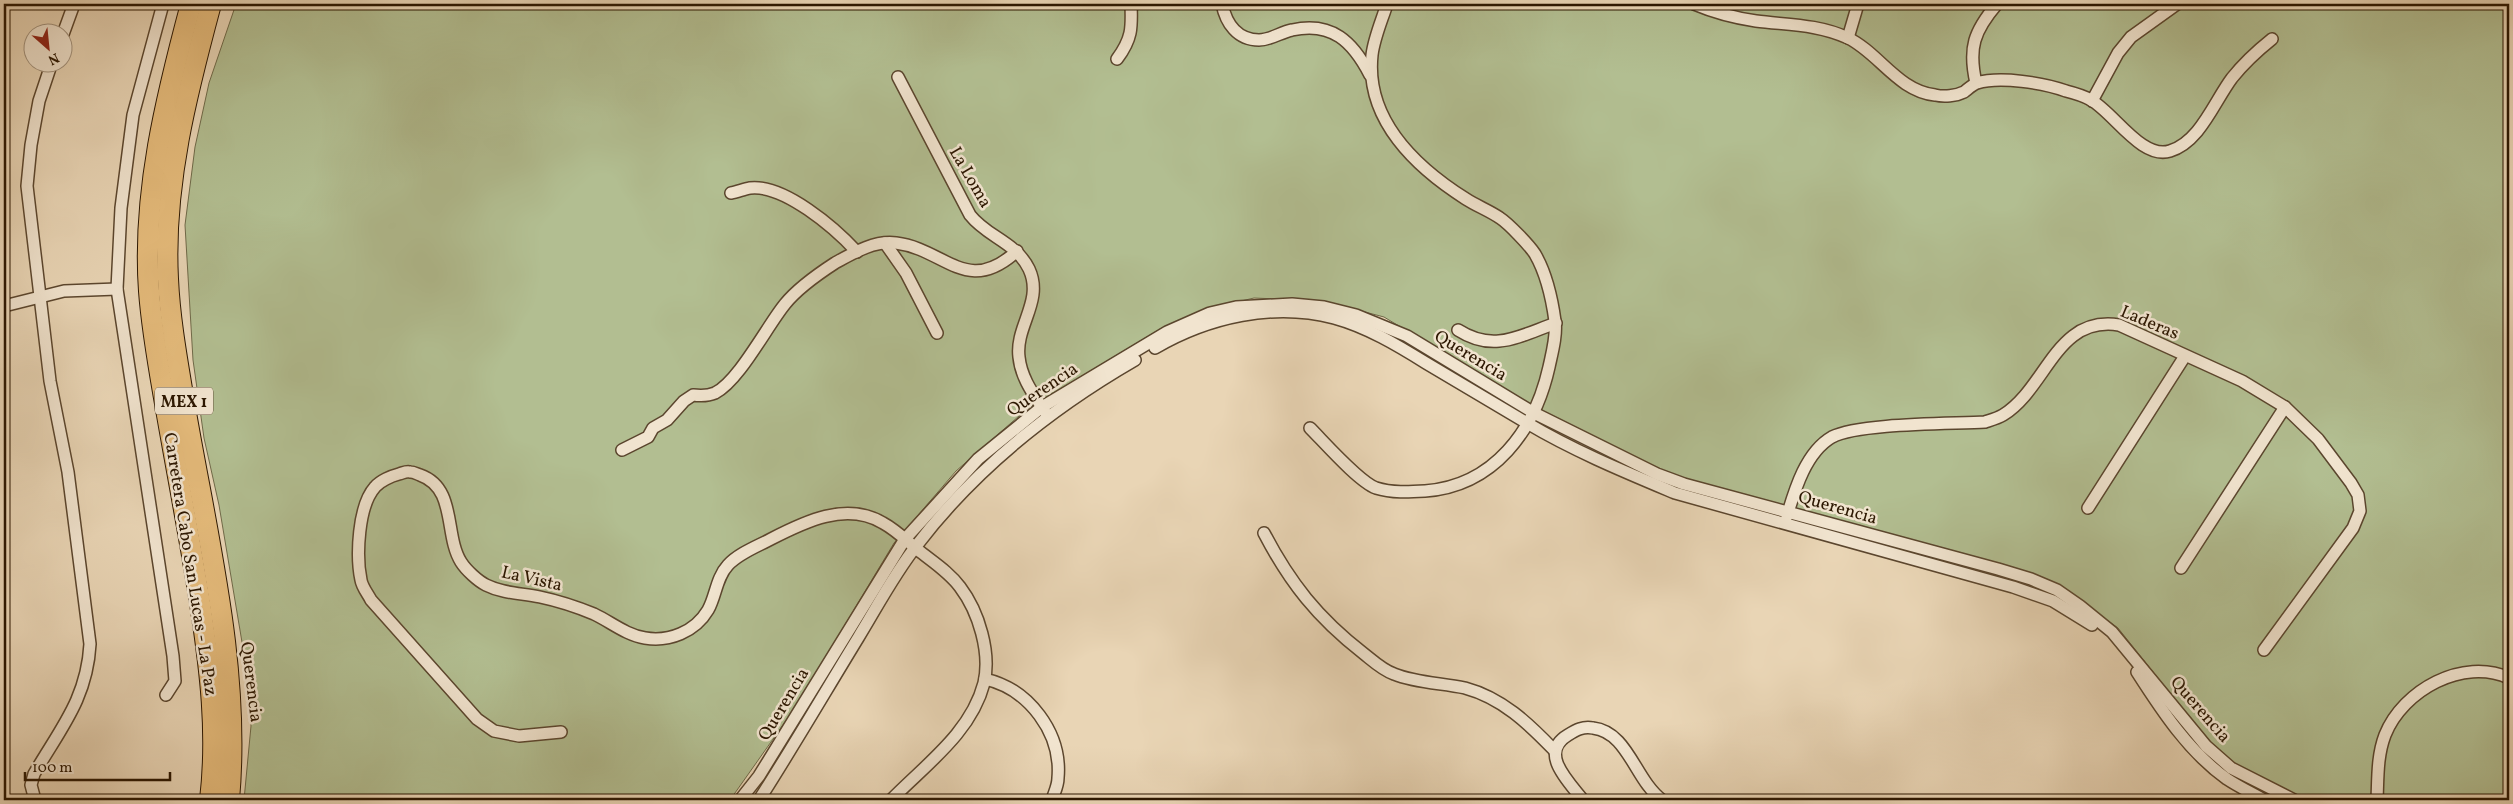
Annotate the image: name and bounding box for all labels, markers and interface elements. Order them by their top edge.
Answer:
north arrow [22,22,72,72]
text: N [44,47,62,69]
street label: La Loma [942,142,997,213]
street label: Laderas [2116,300,2183,347]
street label: Querencia [1429,325,1511,388]
street label: Querencia [1002,357,1083,423]
road number: MEX 1 [155,388,213,414]
street label: Carretera Cabo San Lucas - La Paz [156,431,223,698]
street label: Querencia [1795,485,1880,532]
street label: La Vista [499,560,565,599]
street label: Querencia [233,640,268,724]
street label: Querencia [753,664,816,746]
street label: Querencia [2164,671,2236,749]
scale bar [25,749,170,781]
text: 100 m [32,758,72,779]

